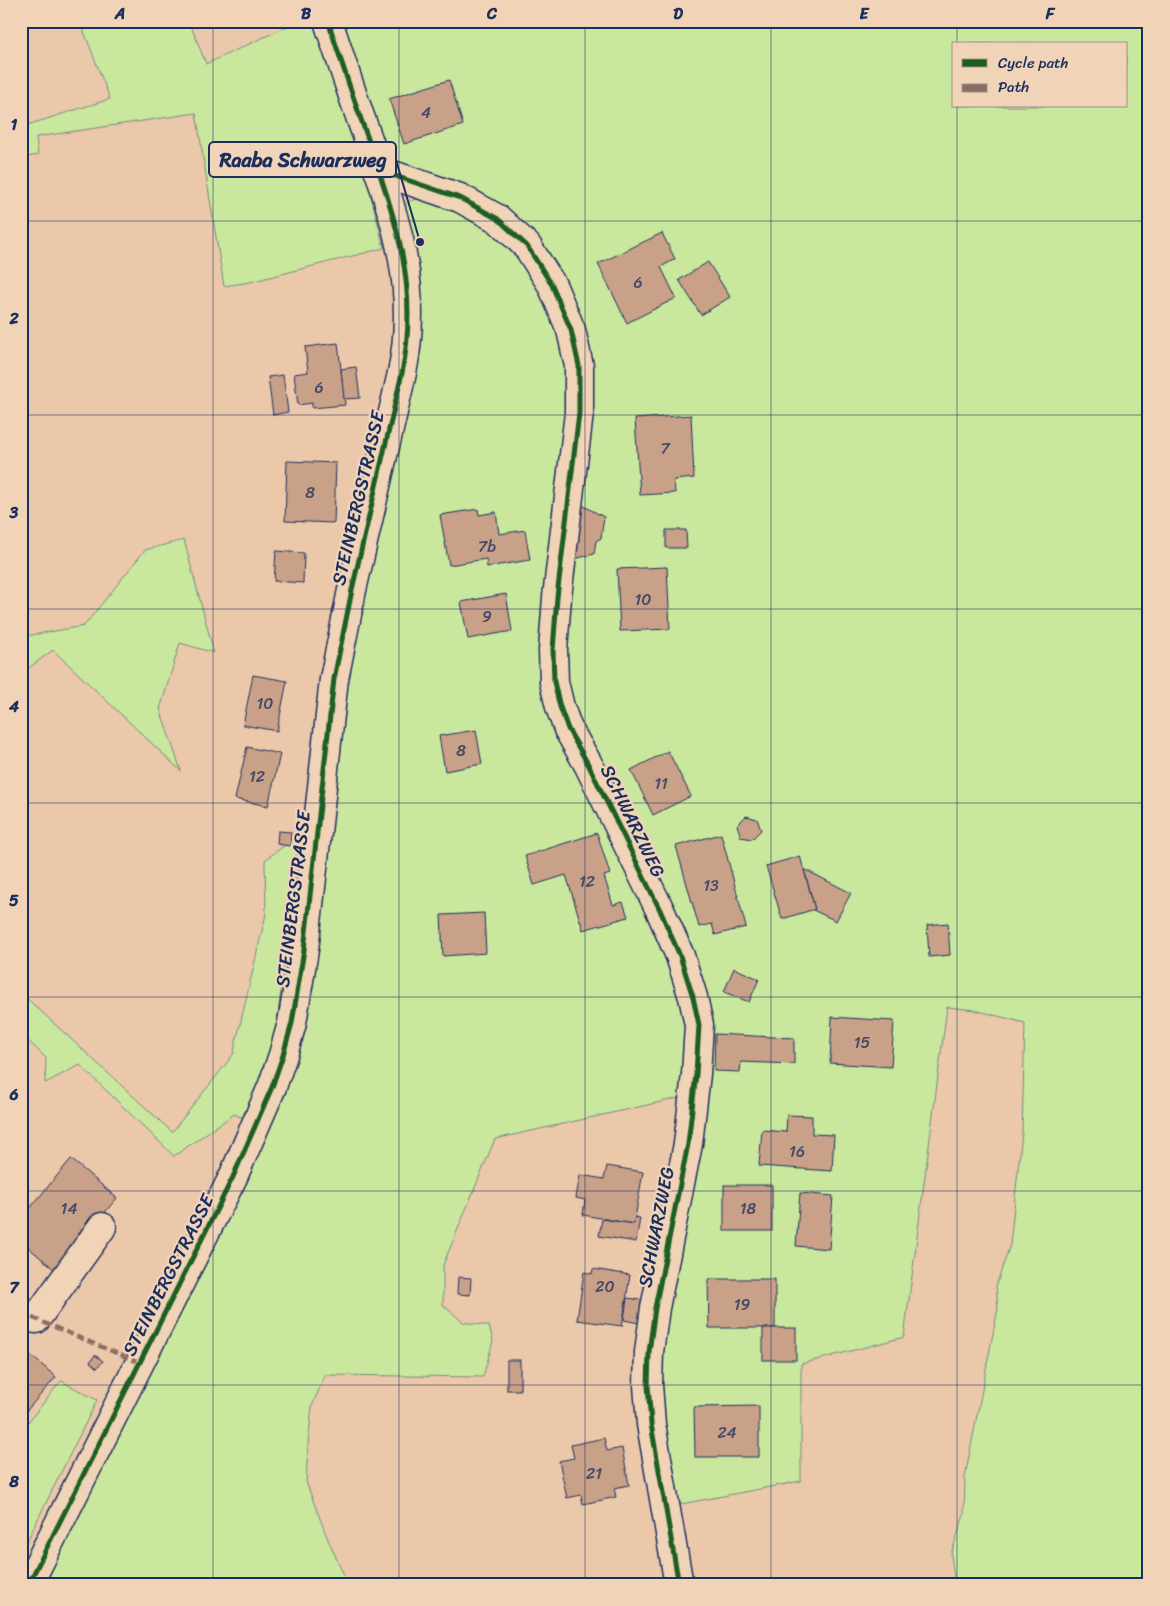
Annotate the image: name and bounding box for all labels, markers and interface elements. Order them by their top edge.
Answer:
text: A [114,0,125,28]
text: B [301,0,312,28]
text: C [486,0,498,28]
text: D [673,0,683,28]
text: E [860,0,870,28]
text: F [1045,0,1056,28]
legend [952,42,1128,108]
text: Cycle path [998,50,1069,76]
text: Path [998,74,1029,100]
house number: 4 [421,98,431,127]
text: 1 [11,110,18,139]
callout: Raaba Schwarzweg [209,142,396,177]
text: Raaba Schwarzweg [218,143,387,178]
house number: 6 [633,268,643,297]
text: 2 [8,304,19,333]
house number: 6 [314,373,324,402]
street label: STEINBERGSTRASSE [322,406,394,588]
house number: 7 [660,434,670,463]
house number: 8 [305,478,315,507]
text: 3 [9,498,19,527]
house number: 7b [478,532,496,561]
house number: 10 [635,585,651,614]
house number: 9 [482,602,492,631]
house number: 10 [257,689,273,718]
text: 4 [8,692,19,721]
house number: 8 [456,736,466,765]
street label: SCHWARZWEG [591,759,675,883]
house number: 12 [249,762,265,791]
house number: 11 [654,769,668,798]
street label: STEINBERGSTRASSE [266,807,320,989]
house number: 12 [579,867,595,896]
house number: 13 [703,871,719,900]
text: 5 [9,886,19,915]
house number: 15 [854,1028,871,1057]
text: 6 [8,1080,19,1109]
house number: 16 [789,1137,805,1166]
street label: SCHWARZWEG [628,1164,684,1290]
street label: STEINBERGSTRASSE [113,1187,224,1362]
house number: 14 [61,1194,77,1223]
house number: 18 [740,1194,757,1223]
house number: 20 [595,1272,615,1301]
text: 7 [9,1273,20,1302]
house number: 19 [734,1290,751,1319]
house number: 24 [717,1418,737,1447]
house number: 21 [586,1459,602,1488]
text: 8 [8,1467,19,1496]

